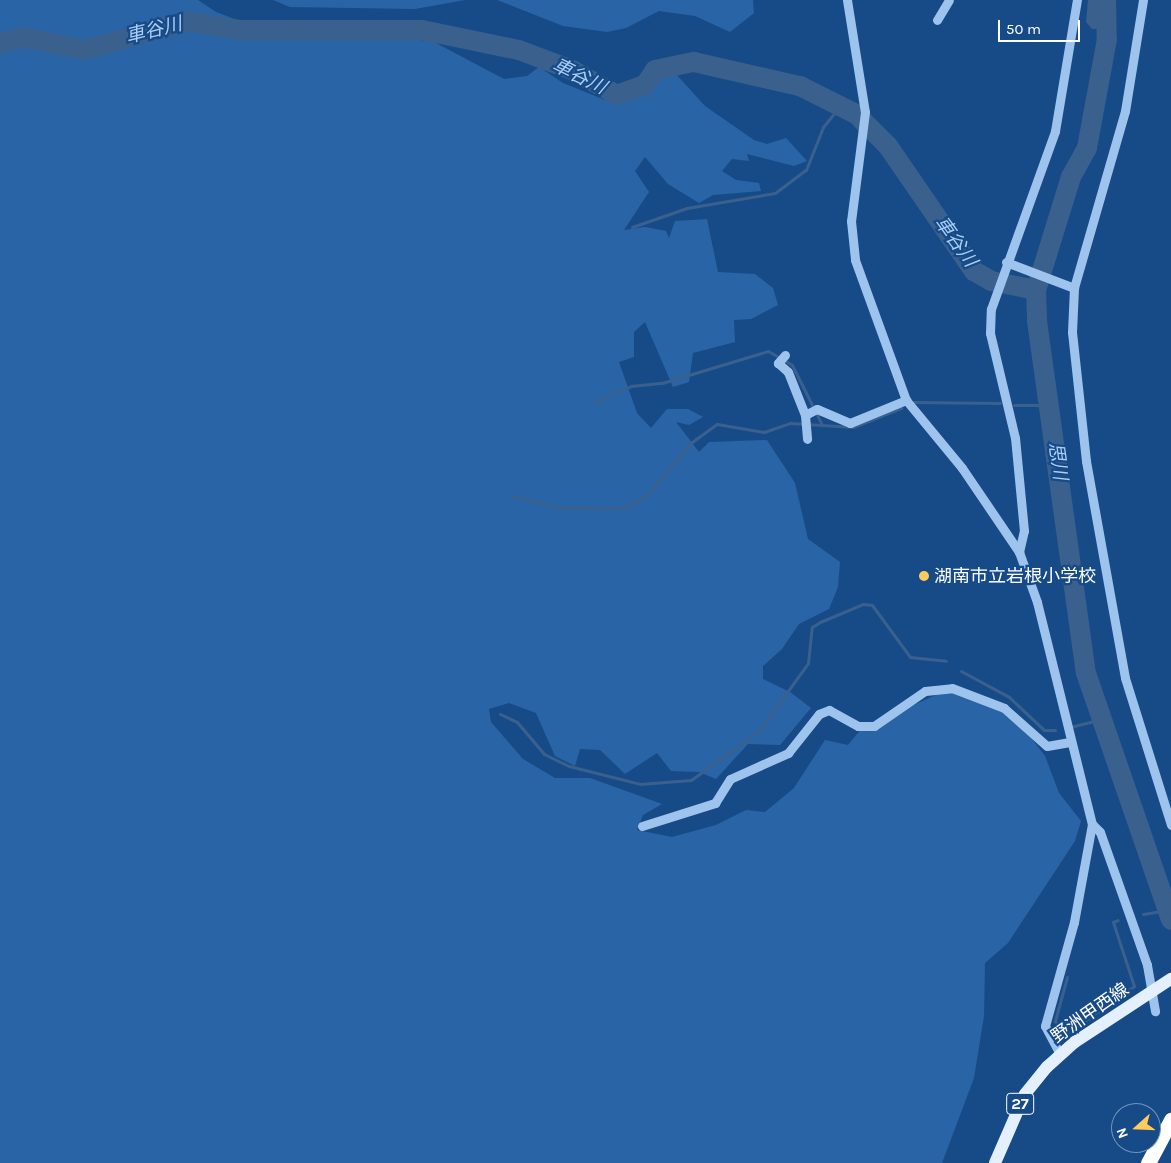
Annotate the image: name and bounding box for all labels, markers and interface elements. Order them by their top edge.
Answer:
scale bar [1001,10,1084,42]
water label: 車谷川 [124,13,184,49]
text: 50 m [1006,20,1041,38]
water label: 車谷川 [548,54,610,100]
water label: 車谷川 [929,212,981,272]
water label: 思川 [1043,441,1071,481]
place label: 湖南市立岩根小学校 [934,565,1096,587]
marker: 湖南市立岩根小学校 [918,570,930,582]
street label: 野洲甲西線 [1047,978,1133,1048]
road number: 27 [1005,1090,1035,1118]
north arrow [1111,1103,1161,1153]
text: N [1113,1125,1132,1141]

